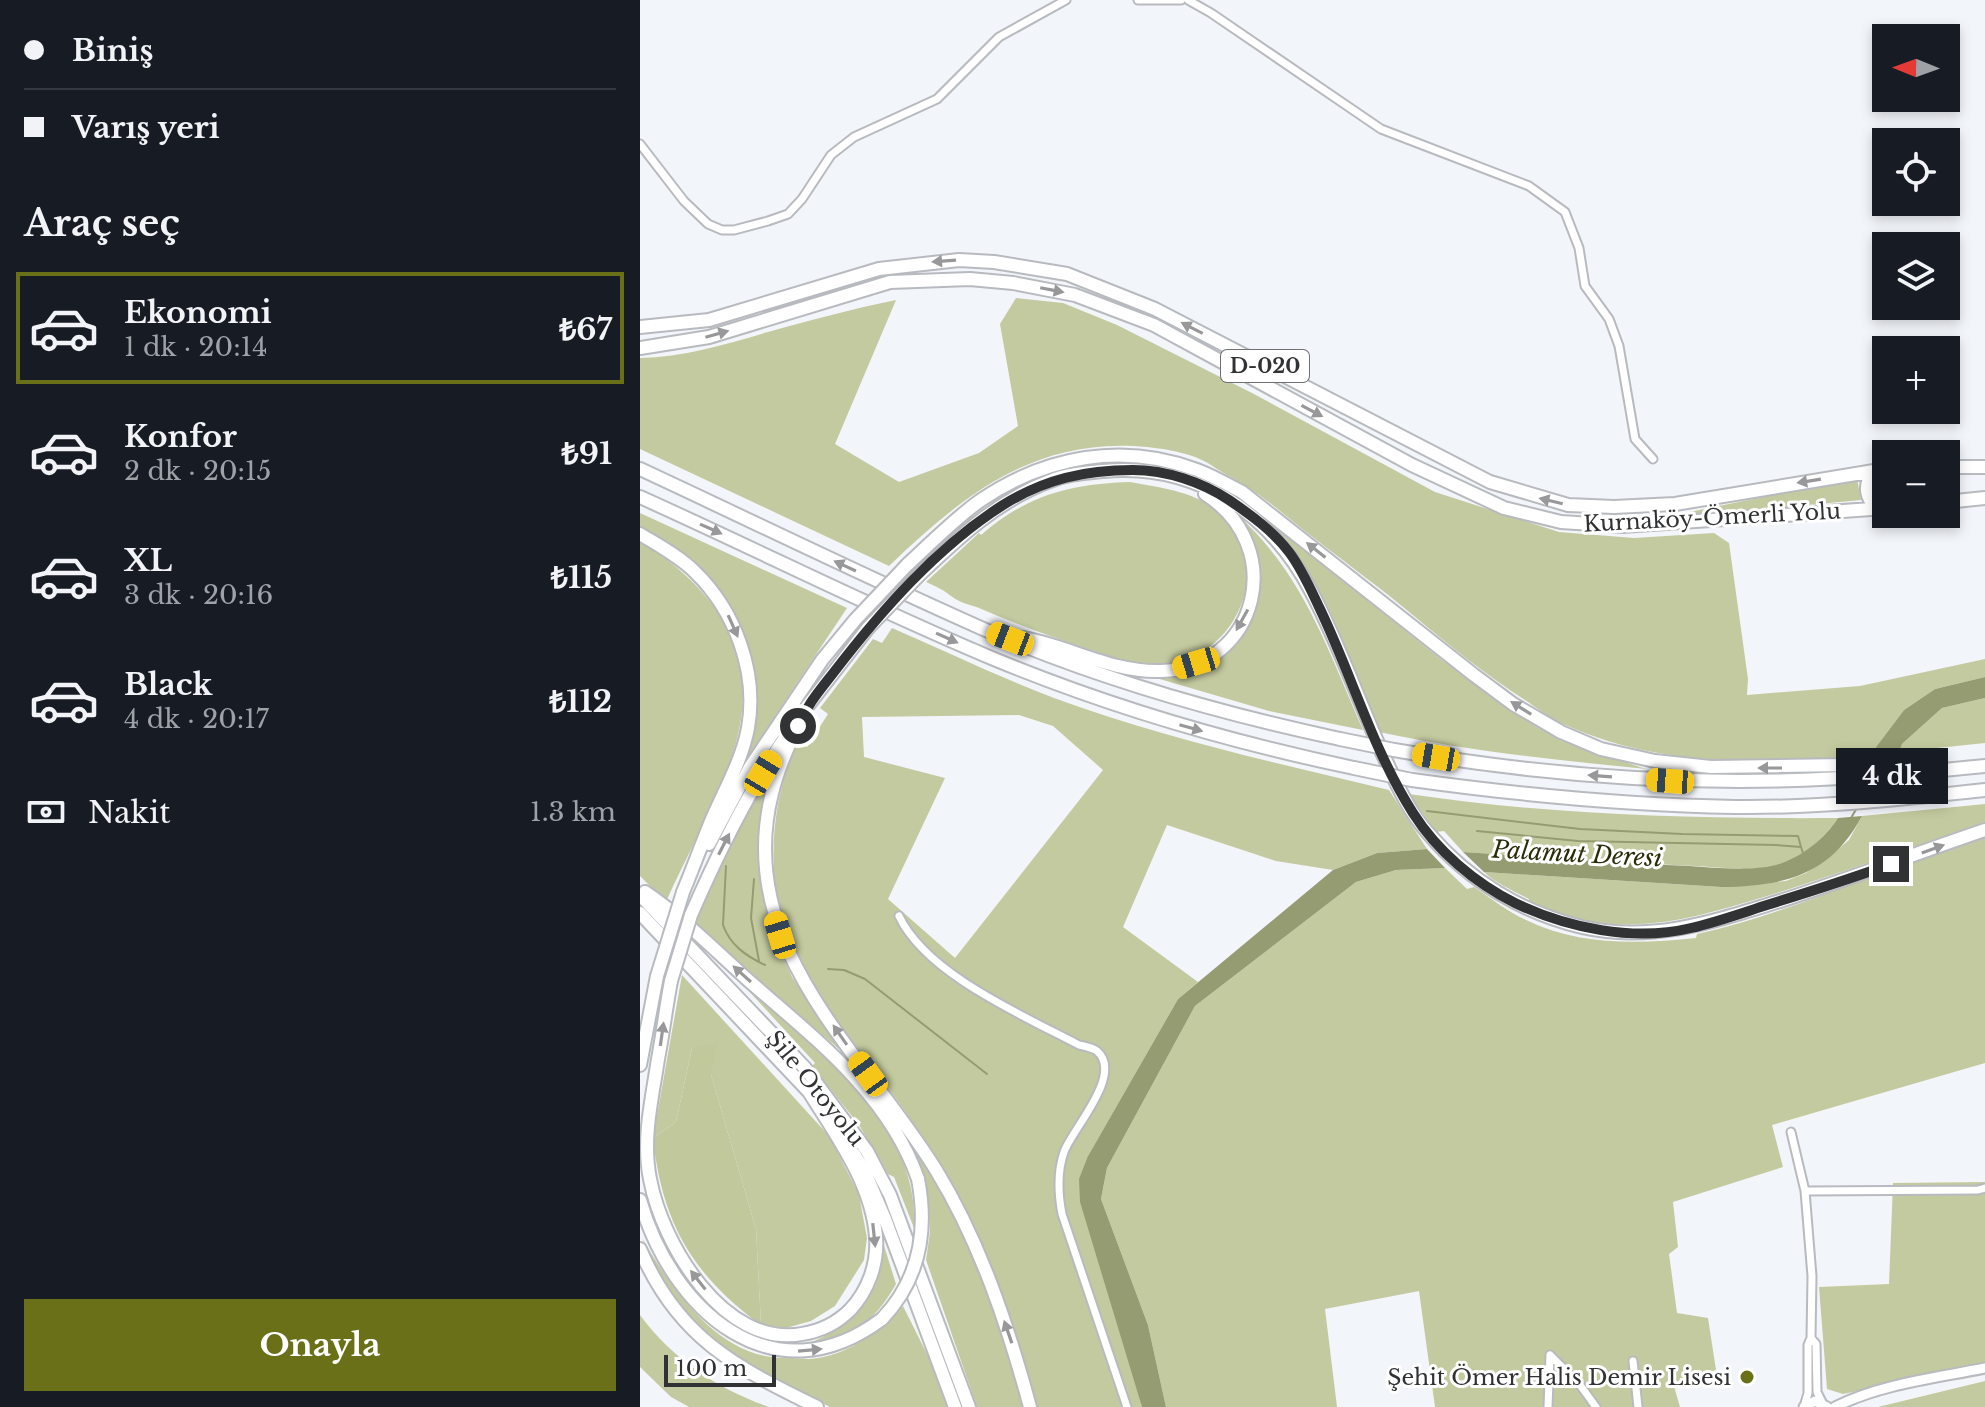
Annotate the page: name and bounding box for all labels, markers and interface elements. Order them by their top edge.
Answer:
north arrow [1872,24,1960,112]
map controls [1872,24,1960,528]
text: Biniş [72,32,153,69]
text: Varış yeri [72,109,220,146]
button: locate [1872,128,1960,216]
text: Araç seç [24,201,180,246]
button: layers [1872,232,1960,320]
one-way arrow [931,255,956,268]
one-way arrow [1040,284,1065,297]
icon: car [28,292,100,364]
text: Ekonomi [124,294,271,331]
text: ₺67 [559,311,612,348]
one-way arrow [1180,321,1203,334]
one-way arrow [704,328,729,340]
text: 1 dk · 20:14 [124,331,267,363]
button: + [1872,336,1960,424]
road number: D-020 [1221,350,1309,382]
one-way arrow [1301,403,1323,417]
icon: car [28,416,100,488]
text: Konfor [124,418,237,455]
text: ₺91 [562,435,612,472]
button: − [1872,440,1960,528]
text: 2 dk · 20:15 [124,455,271,487]
one-way arrow [1796,476,1821,488]
one-way arrow [1539,494,1564,507]
street label: Kurnaköy-Ömerli Yolu [1583,496,1842,538]
one-way arrow [699,522,723,536]
icon: car [28,540,100,612]
text: XL [124,542,172,579]
one-way arrow [1306,542,1326,558]
text: ₺115 [551,559,612,596]
one-way arrow [833,559,857,573]
text: 3 dk · 20:16 [124,579,273,611]
one-way arrow [1235,609,1249,631]
one-way arrow [726,614,740,638]
car [983,619,1037,659]
one-way arrow [936,631,959,645]
car [1170,645,1222,681]
icon: car [28,664,100,736]
text: Black [124,666,212,703]
text: ₺112 [549,683,612,720]
one-way arrow [1511,701,1532,716]
text: 4 dk · 20:17 [124,703,269,735]
route start [780,708,816,744]
one-way arrow [1179,722,1203,735]
car [1410,741,1462,773]
car [740,746,786,800]
callout: 4 dk [1835,748,1947,804]
text: 4 dk [1862,760,1922,792]
one-way arrow [1757,762,1782,774]
car [1645,767,1695,795]
one-way arrow [1587,769,1612,782]
icon: cash [24,790,68,834]
text: Nakit [88,794,171,831]
text: 1.3 km [530,796,616,828]
one-way arrow [717,833,730,856]
water label: Palamut Deresi [1490,835,1664,872]
one-way arrow [1921,842,1945,854]
route end [1873,846,1909,882]
car [762,909,798,961]
one-way arrow [732,965,751,983]
one-way arrow [656,1021,669,1046]
one-way arrow [833,1024,848,1045]
street label: Şile Otoyolu [761,1025,871,1152]
car [844,1048,892,1100]
one-way arrow [867,1223,880,1248]
one-way arrow [690,1270,706,1290]
button: Onayla [24,1299,616,1391]
one-way arrow [1001,1320,1013,1344]
one-way arrow [798,1343,823,1356]
scale bar [664,1351,776,1387]
text: 100 m [676,1355,747,1382]
place label: Şehit Ömer Halis Demir Lisesi [1387,1363,1731,1391]
marker: Şehit Ömer Halis Demir Lisesi [1738,1368,1756,1386]

